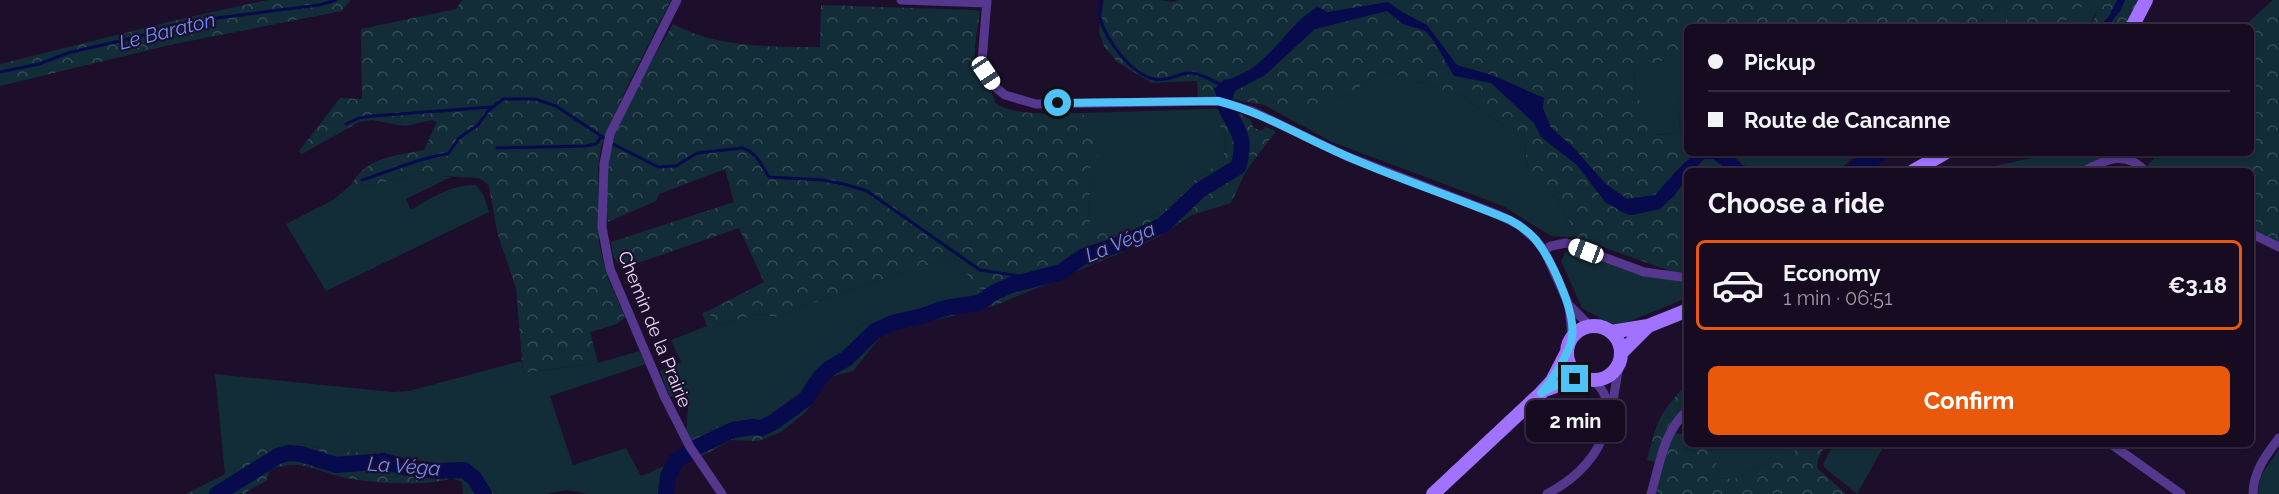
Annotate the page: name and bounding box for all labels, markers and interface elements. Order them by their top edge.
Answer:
water label: Le Baraton [116,7,218,55]
text: Pickup [1744,49,1816,75]
car [968,53,1004,93]
route start [1044,89,1071,116]
text: Route de Cancanne [1744,107,1950,133]
text: Choose a ride [1708,188,1884,219]
water label: La Véga [1082,217,1158,267]
car [1566,236,1606,266]
street label: Chemin de la Prairie [614,248,696,411]
icon: car [1711,258,1765,312]
text: Economy [1783,260,1881,286]
text: €3.18 [2168,272,2227,298]
text: 1 min · 06:51 [1783,286,1893,310]
route end [1561,365,1588,392]
button: Confirm [1708,366,2230,435]
callout: 2 min [1526,400,1624,442]
text: 2 min [1550,409,1601,433]
water label: La Véga [367,451,441,481]

